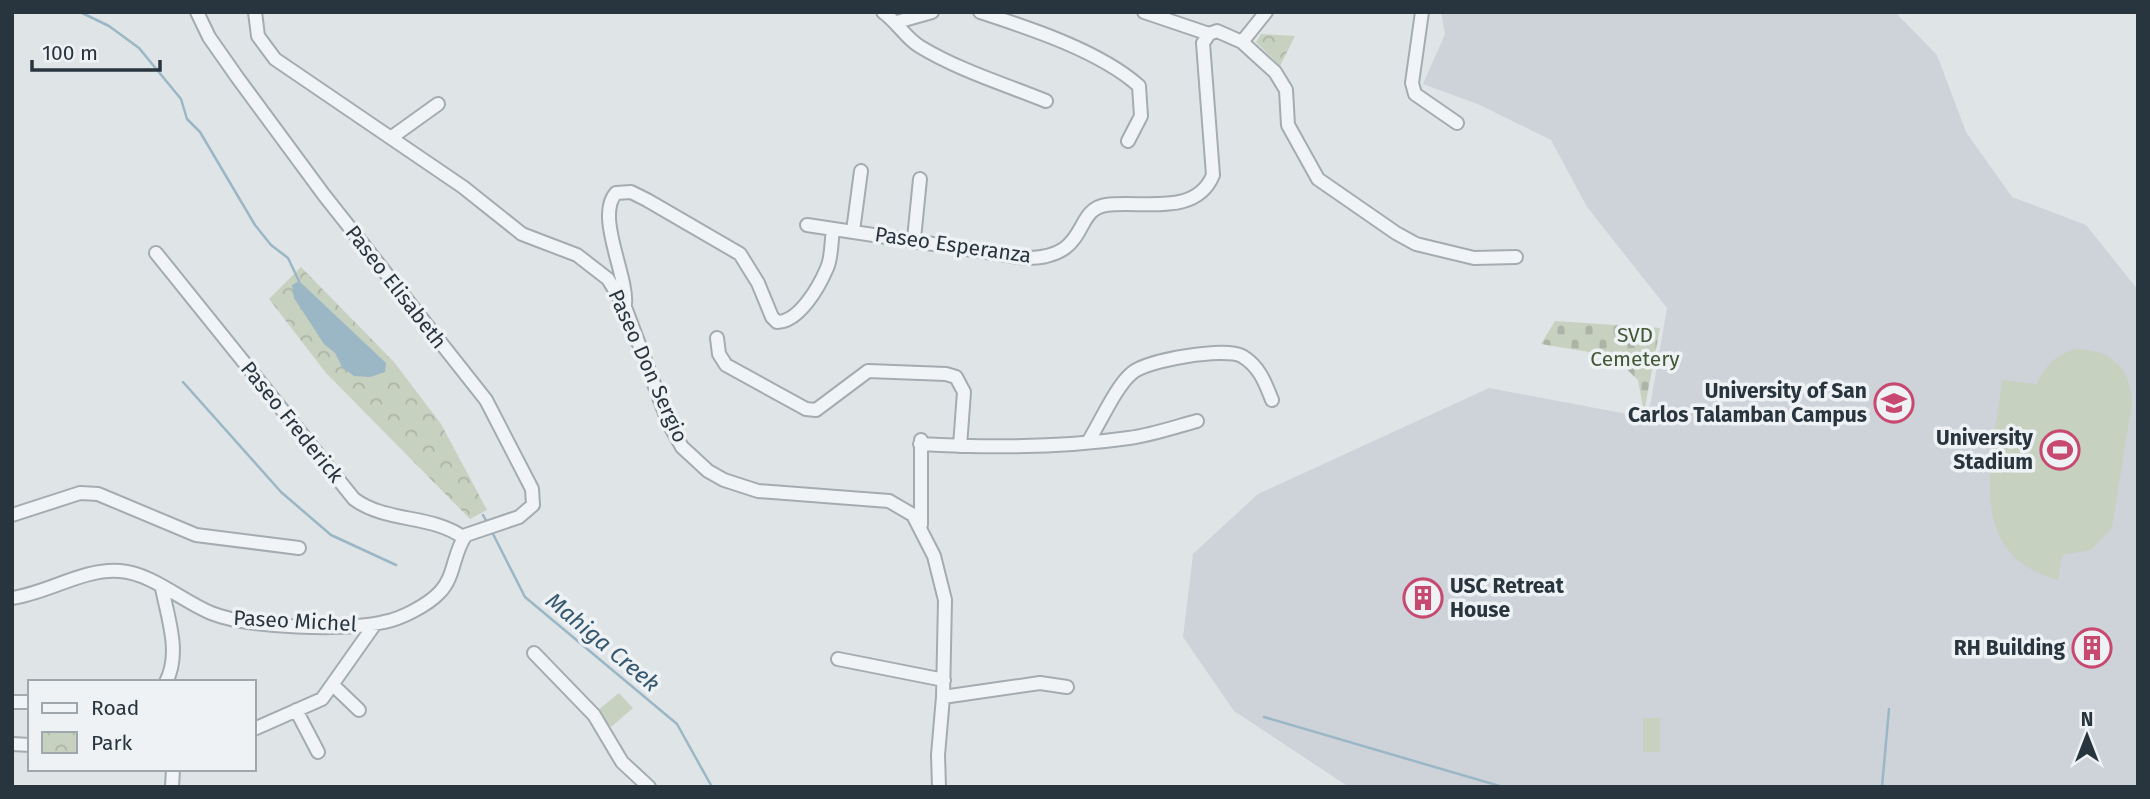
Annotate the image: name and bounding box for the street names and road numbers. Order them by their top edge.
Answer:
street label: Paseo Elisabeth [340,220,452,354]
street label: Paseo Esperanza [873,221,1033,269]
street label: Paseo Don Sergio [603,285,693,447]
street label: Paseo Frederick [235,356,349,488]
street label: Paseo Michel [233,605,357,637]

